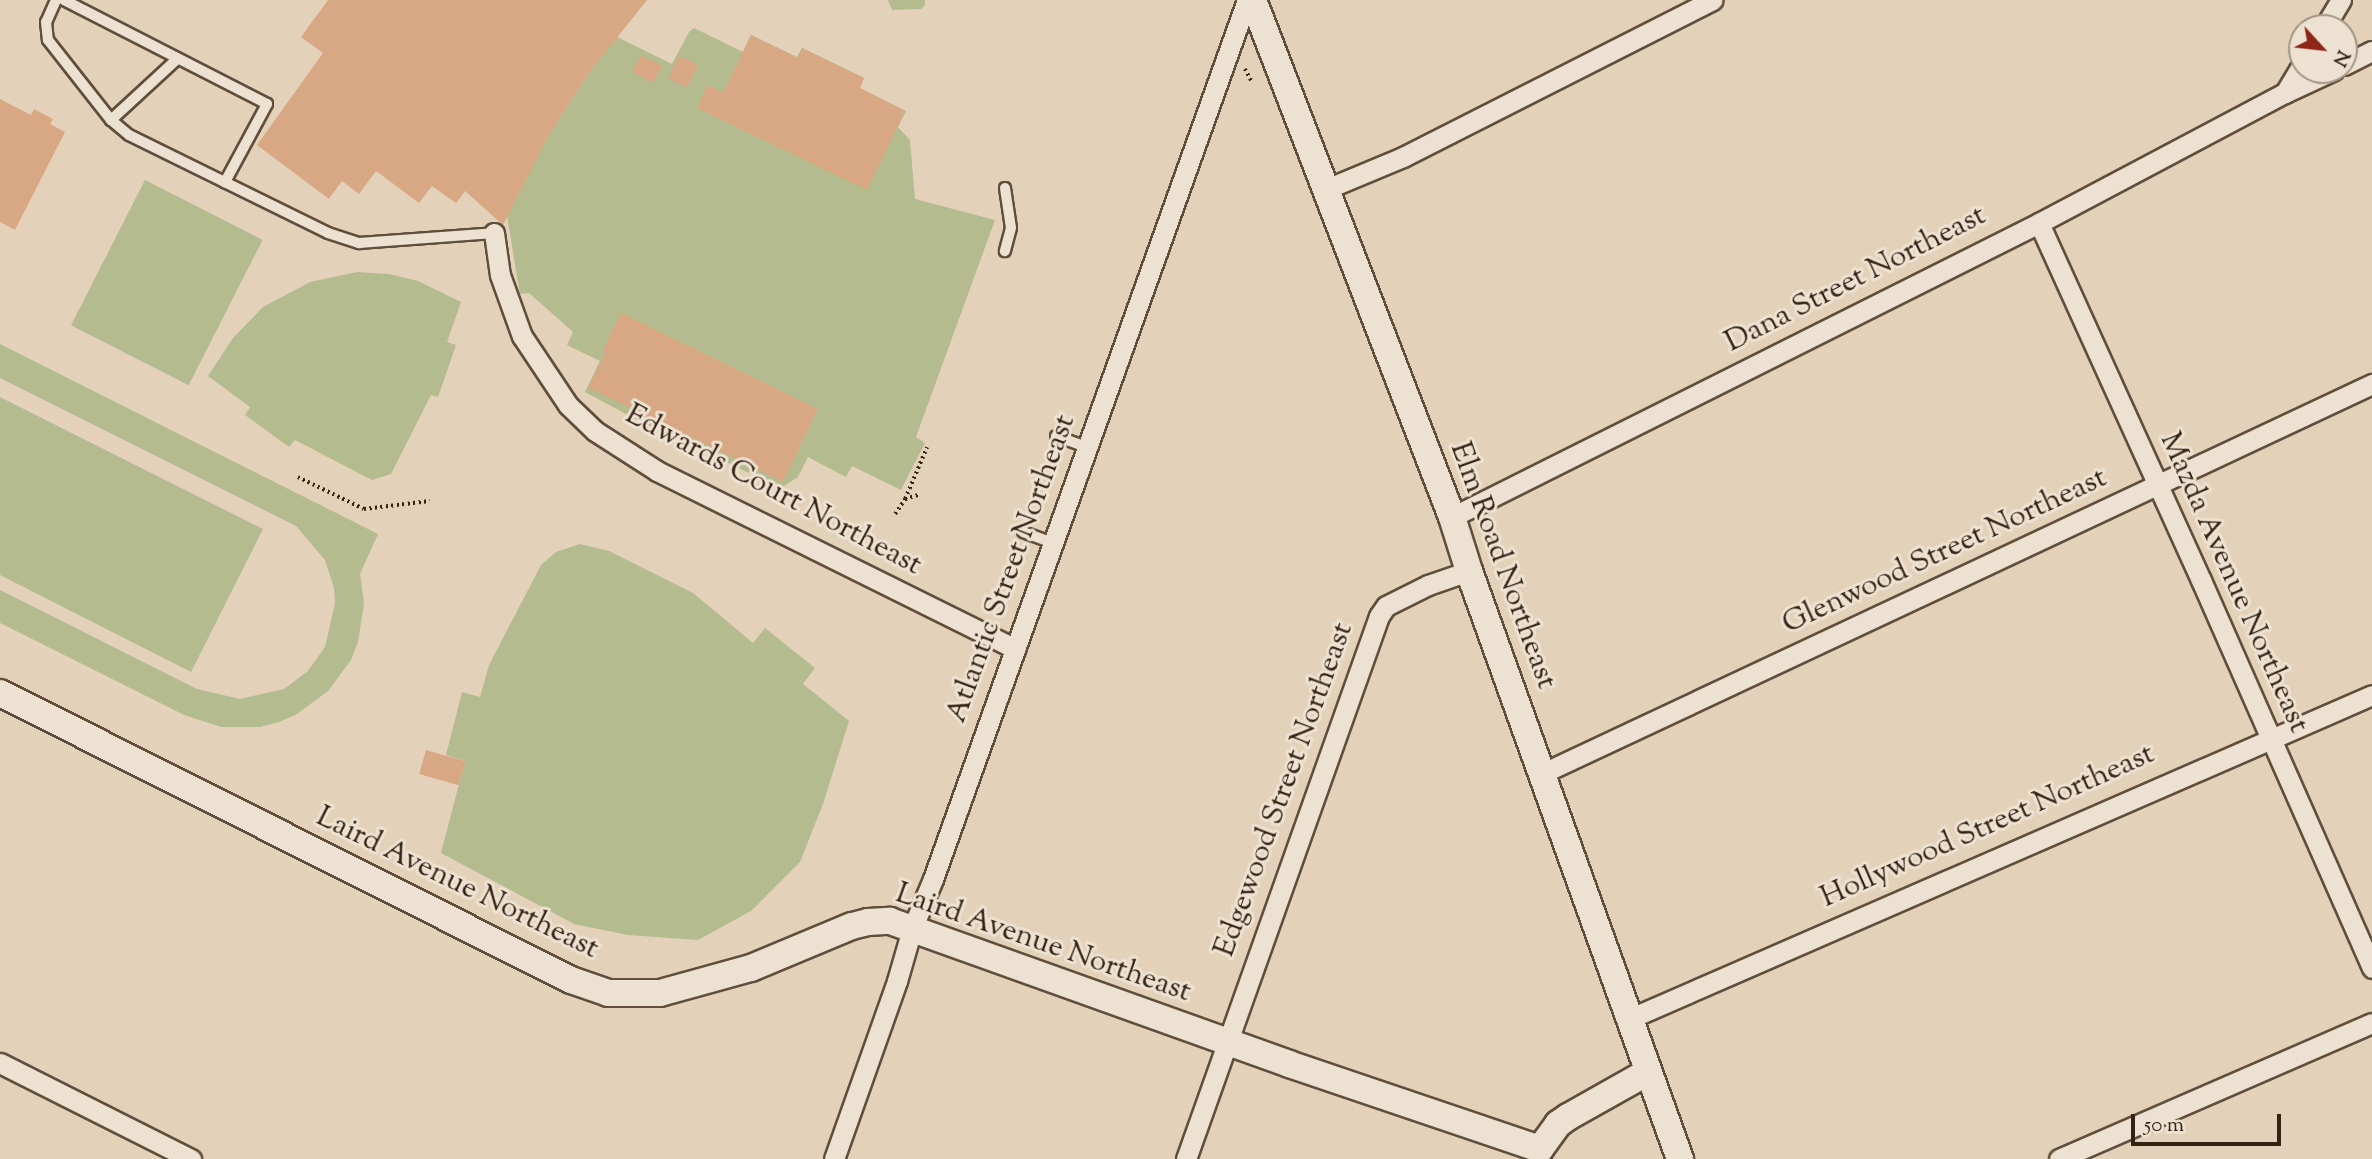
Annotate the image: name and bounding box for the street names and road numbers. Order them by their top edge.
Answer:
street label: Dana Street Northeast [1720,199,1992,361]
street label: Edwards Court Northeast [619,398,927,584]
street label: Atlantic Street Northeast [940,410,1084,728]
street label: Mazda Avenue Northeast [2150,427,2316,739]
street label: Elm Road Northeast [1441,438,1563,694]
street label: Glenwood Street Northeast [1777,461,2113,643]
street label: Edgewood Street Northeast [1208,618,1362,962]
street label: Hollywood Street Northeast [1816,737,2160,917]
street label: Laird Avenue Northeast [310,800,604,968]
street label: Laird Avenue Northeast [891,876,1195,1012]

